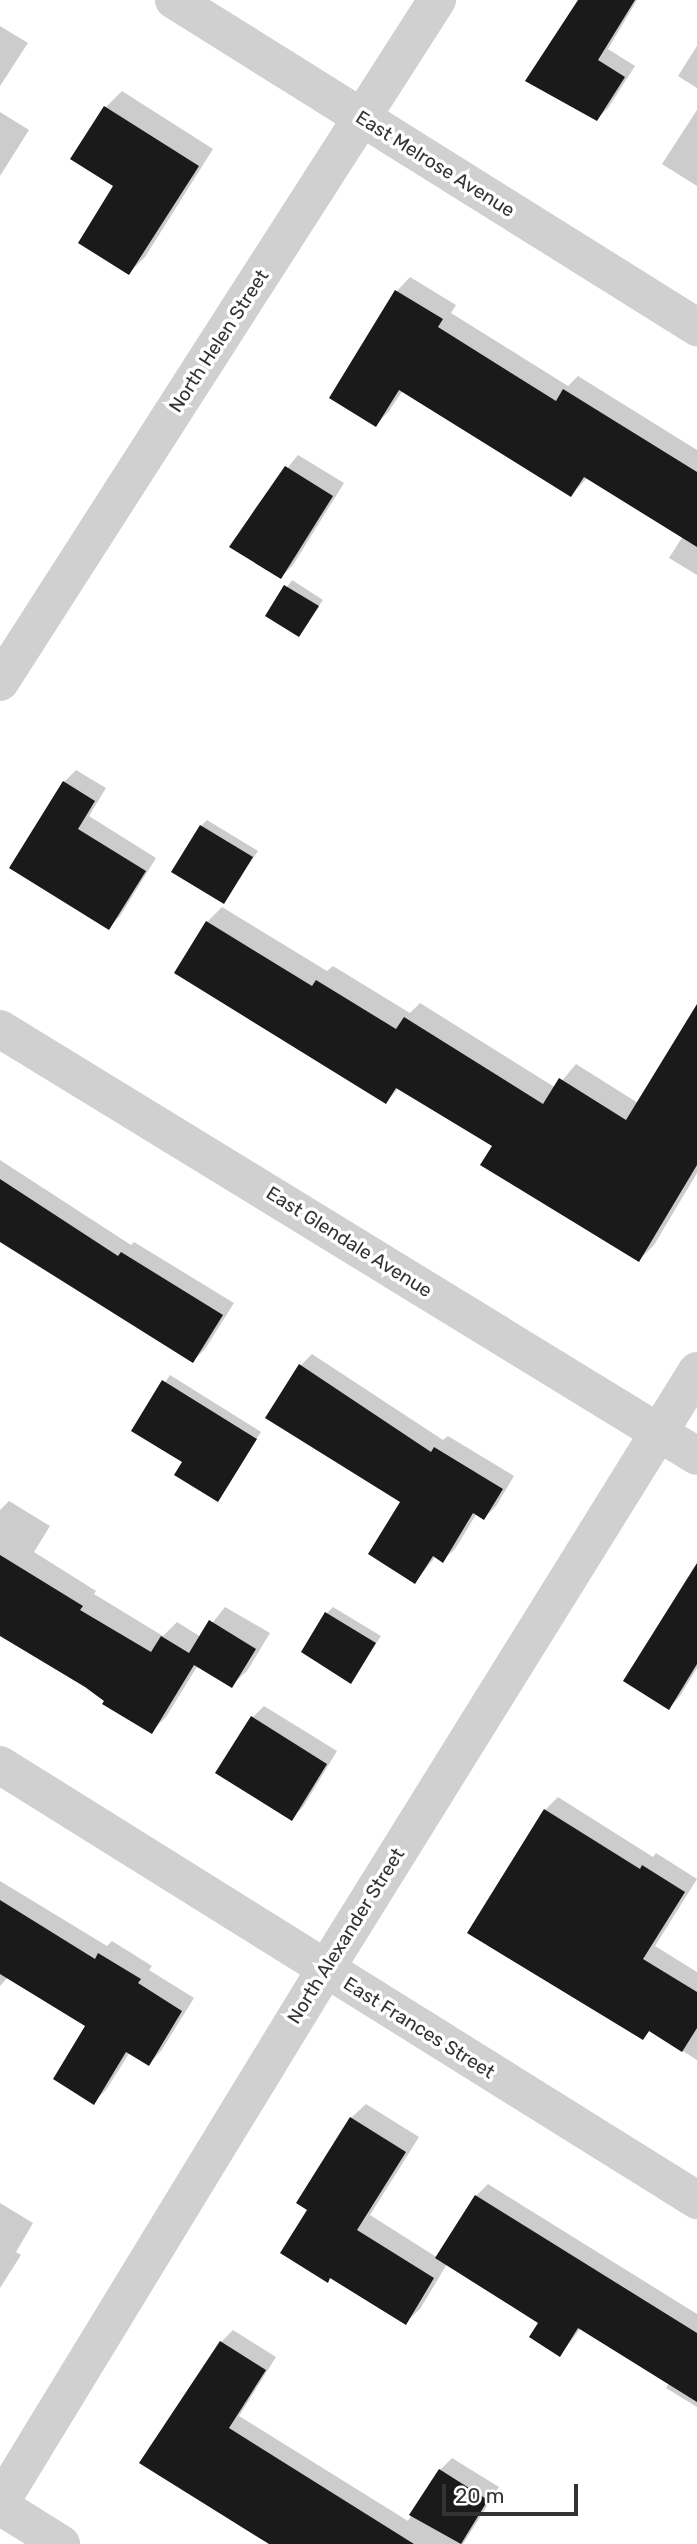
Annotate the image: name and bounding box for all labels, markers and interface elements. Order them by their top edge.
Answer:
street label: East Melrose Avenue [351,106,519,222]
street label: North Helen Street [164,265,274,417]
street label: East Glendale Avenue [262,1182,436,1302]
street label: North Alexander Street [282,1844,410,2028]
street label: East Frances Street [339,1972,499,2084]
scale bar [445,2470,582,2514]
text: 20 m [455,2483,504,2508]

